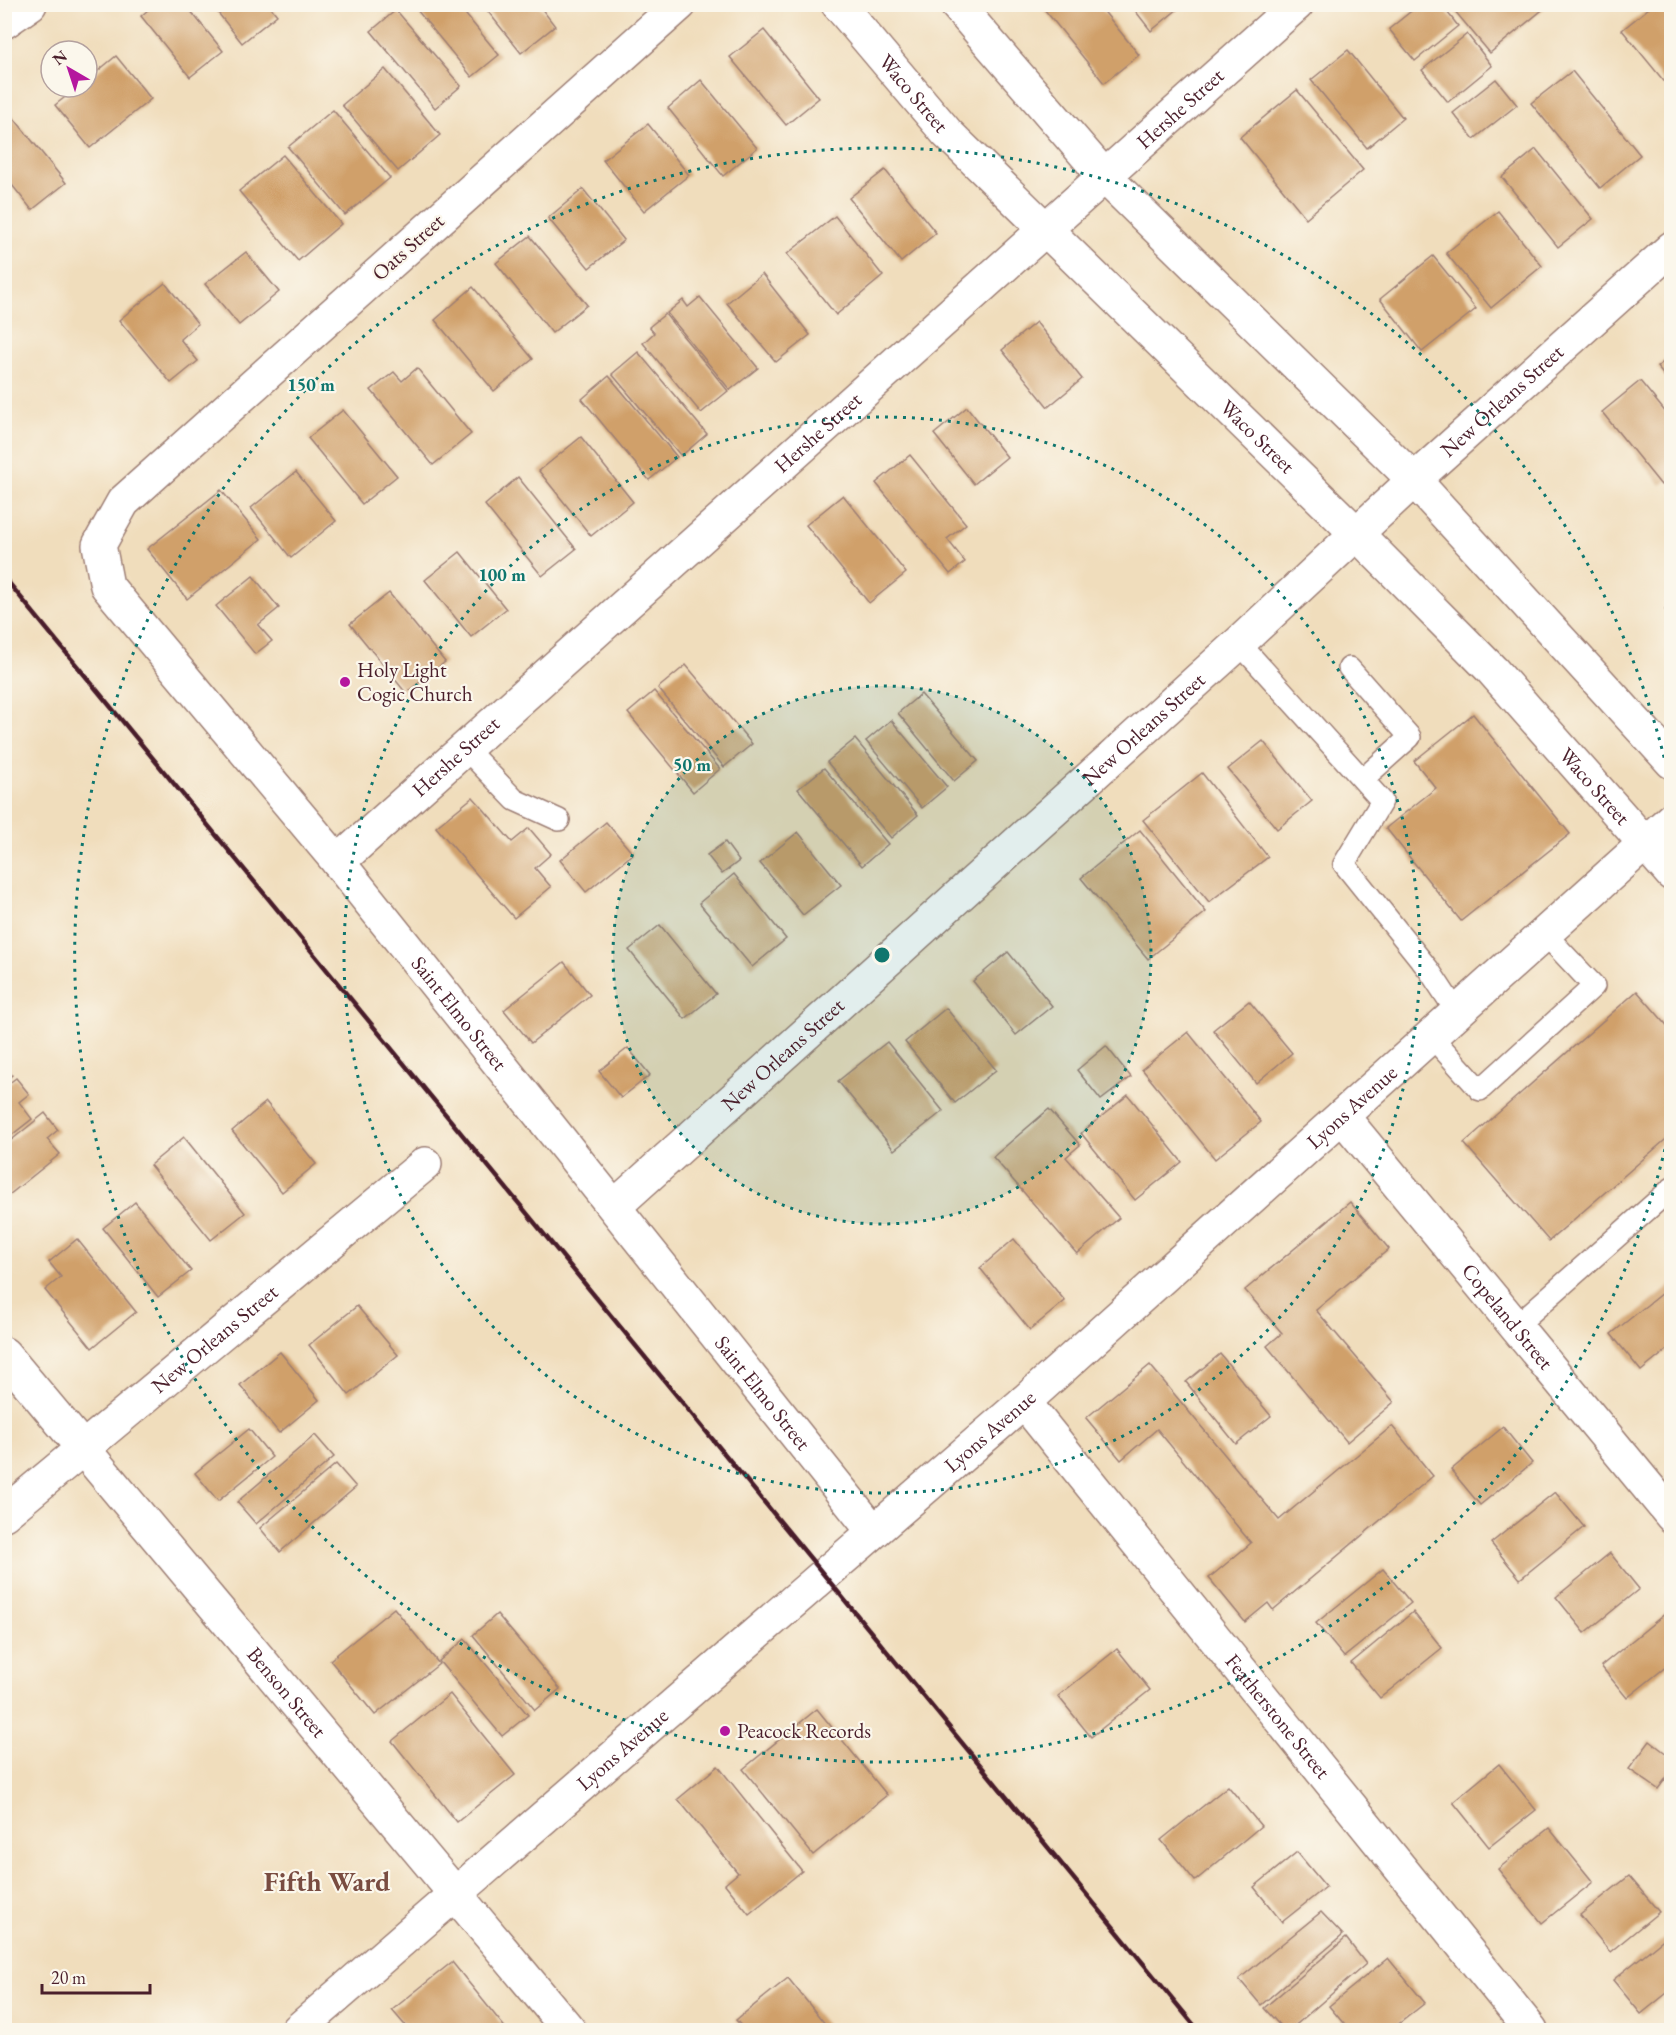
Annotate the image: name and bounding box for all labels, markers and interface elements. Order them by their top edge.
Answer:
north arrow [39,39,99,99]
text: N [48,45,72,70]
street label: Waco Street [873,48,955,138]
street label: Hershe Street [1130,62,1230,154]
street label: Oats Street [366,207,450,286]
street label: New Orleans Street [1435,338,1569,463]
text: 150 m [287,373,335,396]
street label: Hershe Street [768,386,867,478]
street label: Waco Street [1215,393,1301,479]
text: 100 m [478,563,526,586]
place label: Holy Light Cogic Church [357,656,473,707]
street label: New Orleans Street [1076,666,1211,791]
marker: Holy Light Cogic Church [338,675,352,689]
street label: Hershe Street [406,710,505,802]
street label: Waco Street [1554,742,1637,831]
text: 50 m [673,753,711,776]
centre of rings [872,945,892,965]
street label: Saint Elmo Street [405,950,514,1076]
street label: New Orleans Street [715,992,850,1117]
street label: Lyons Avenue [1301,1059,1402,1154]
street label: Copeland Street [1456,1258,1560,1375]
street label: New Orleans Street [146,1278,283,1399]
street label: Saint Elmo Street [709,1330,817,1456]
street label: Lyons Avenue [938,1384,1041,1478]
street label: Benson Street [241,1641,333,1743]
street label: Featherstone Street [1220,1648,1337,1784]
street label: Lyons Avenue [571,1702,674,1796]
place label: Peacock Records [737,1717,871,1744]
marker: Peacock Records [718,1724,732,1738]
district label: Fifth Ward [264,1864,390,1899]
scale bar [42,1957,150,1995]
text: 20 m [51,1966,86,1989]

